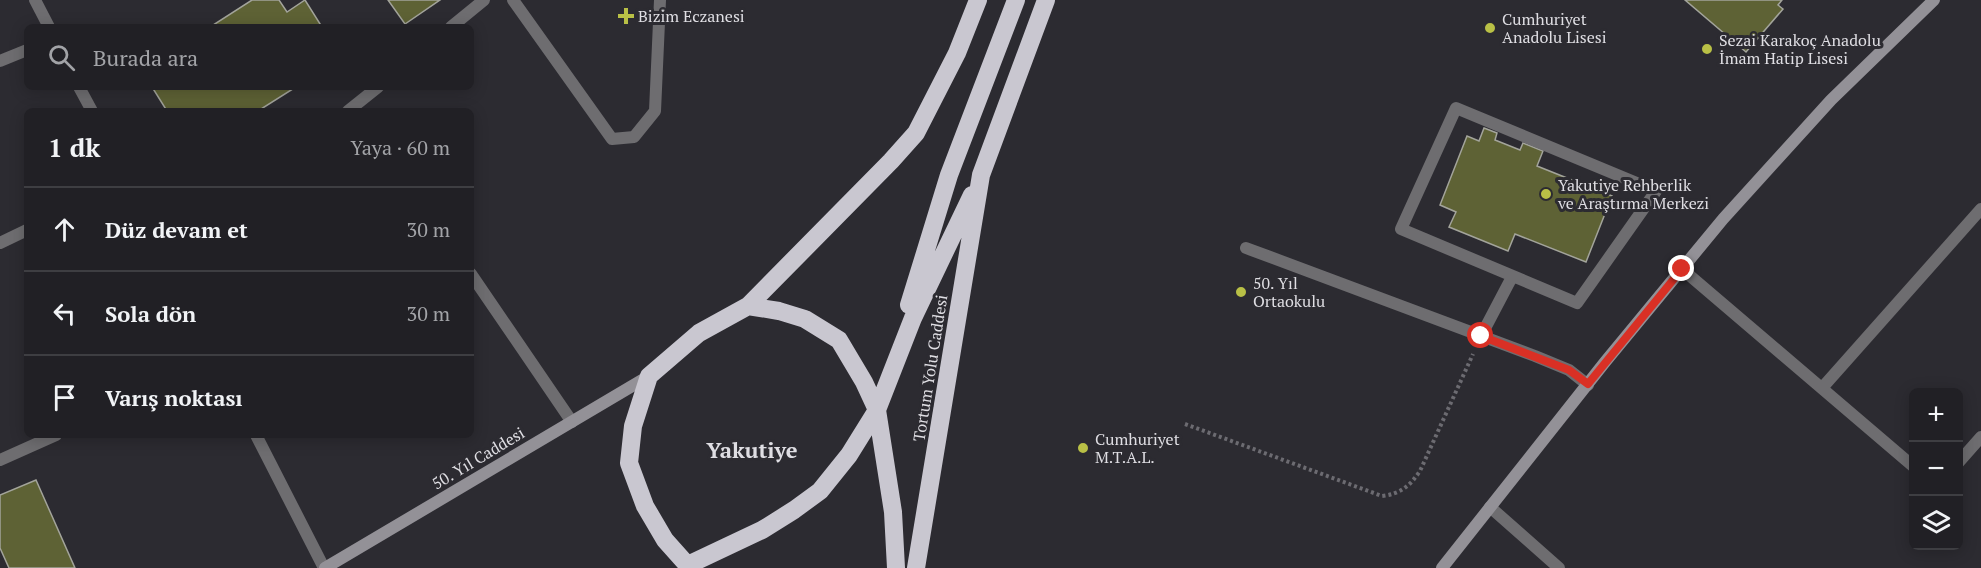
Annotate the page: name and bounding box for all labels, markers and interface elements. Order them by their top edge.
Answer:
place label: Bizim Eczanesi [638,5,745,27]
place label: Cumhuriyet Anadolu Lisesi [1502,8,1607,48]
marker: Bizim Eczanesi [619,9,633,23]
marker: Cumhuriyet Anadolu Lisesi [1483,21,1497,35]
search box [24,24,474,90]
place label: Sezai Karakoç Anadolu İmam Hatip Lisesi [1719,29,1881,69]
icon: search [45,41,78,74]
marker: Sezai Karakoç Anadolu İmam Hatip Lisesi [1700,42,1714,56]
text: Burada ara [93,43,198,72]
text: 1 dk [48,130,100,164]
text: Yaya · 60 m [350,134,450,161]
place label: Yakutiye Rehberlik ve Araştırma Merkezi [1557,174,1709,214]
marker: Yakutiye Rehberlik ve Araştırma Merkezi [1539,187,1553,201]
icon: ahead [48,213,81,246]
text: Düz devam et [105,215,248,244]
text: 30 m [407,216,450,243]
route end [1668,255,1694,281]
place label: 50. Yıl Ortaokulu [1253,272,1325,312]
marker: 50. Yıl Ortaokulu [1234,285,1248,299]
street label: Tortum Yolu Caddesi [908,293,952,443]
icon: left [48,297,81,330]
text: Sola dön [105,299,196,328]
text: 30 m [407,300,450,327]
route start [1467,322,1493,348]
icon: arrive [48,381,81,414]
text: Varış noktası [105,383,243,412]
map controls [1909,388,1963,550]
button: + [1909,388,1963,442]
street label: 50. Yıl Caddesi [428,422,529,494]
place label: Cumhuriyet M.T.A.L. [1095,428,1180,468]
district label: Yakutiye [706,435,798,464]
marker: Cumhuriyet M.T.A.L. [1076,441,1090,455]
button: − [1909,442,1963,496]
button: layers [1909,496,1963,550]

